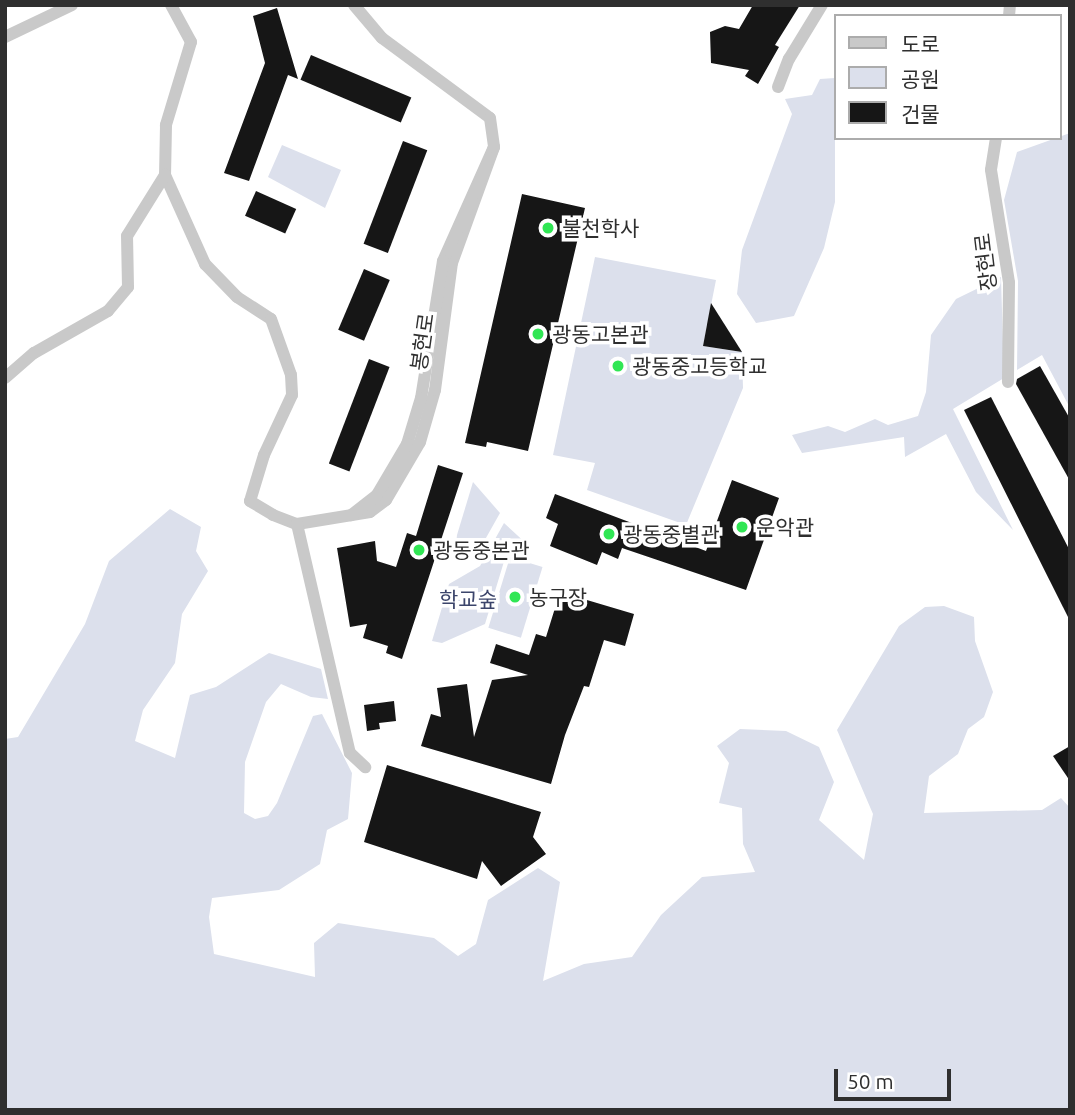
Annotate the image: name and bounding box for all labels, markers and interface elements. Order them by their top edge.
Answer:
legend [834,14,1061,140]
text: 도로 [901,32,940,56]
text: 공원 [901,67,940,91]
text: 건물 [901,102,940,126]
place label: 불천학사 [562,215,639,241]
marker: 불천학사 [540,220,556,236]
street label: 장현로 [969,232,1001,292]
street label: 봉현로 [405,312,439,372]
place label: 광동고본관 [552,321,649,347]
marker: 광동고본관 [530,326,546,342]
place label: 광동중고등학교 [632,353,767,379]
marker: 광동중고등학교 [610,358,626,374]
place label: 운악관 [756,514,814,540]
marker: 운악관 [734,519,750,535]
place label: 광동중별관 [623,521,720,547]
marker: 광동중별관 [601,526,617,542]
place label: 광동중본관 [433,537,530,563]
marker: 광동중본관 [411,542,427,558]
place label: 농구장 [529,584,587,610]
park label: 학교숲 [439,586,497,612]
marker: 농구장 [507,589,523,605]
scale bar [837,1056,954,1100]
text: 50 m [847,1069,894,1093]

